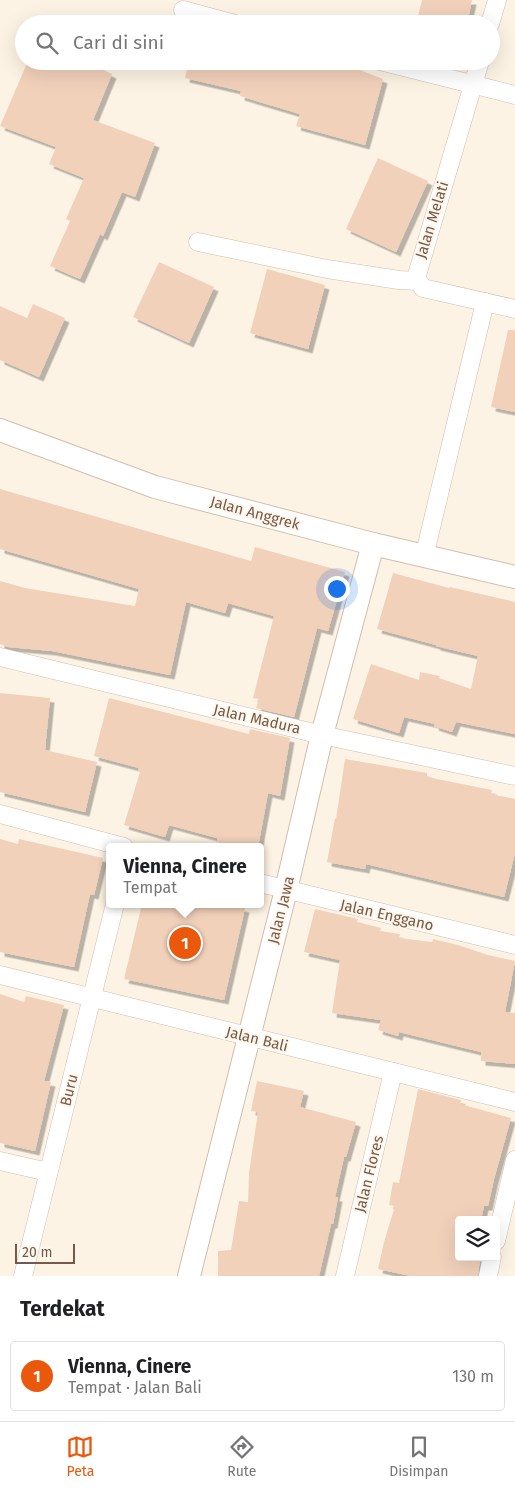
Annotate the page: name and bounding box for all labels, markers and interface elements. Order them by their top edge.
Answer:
search box [15,15,500,70]
icon: search [33,29,61,57]
text: Cari di sini [73,31,164,54]
street label: Jalan Melati [412,179,452,261]
street label: Jalan Anggrek [208,492,302,534]
your location [324,576,350,602]
street label: Jalan Madura [212,700,302,738]
popup [106,843,264,908]
text: Vienna, Cinere [123,855,247,878]
street label: Jalan Jawa [264,874,298,946]
text: Tempat [123,878,177,897]
street label: Jalan Enggano [338,895,436,935]
pin: 1 [169,924,201,962]
street label: Jalan Bali [224,1023,290,1055]
street label: Buru [56,1072,82,1108]
street label: Jalan Flores [351,1134,387,1214]
map controls [455,1216,500,1261]
button: layers [455,1216,500,1261]
scale bar [15,1241,75,1264]
text: 20 m [22,1244,52,1261]
text: Terdekat [20,1296,105,1322]
text: Vienna, Cinere [68,1355,191,1378]
text: 1 [33,1367,41,1386]
text: 130 m [452,1367,494,1386]
text: Tempat · Jalan Bali [68,1378,202,1397]
tab: Peta [66,1433,94,1480]
tab: Rute [227,1433,256,1480]
tab: Disimpan [389,1433,449,1480]

